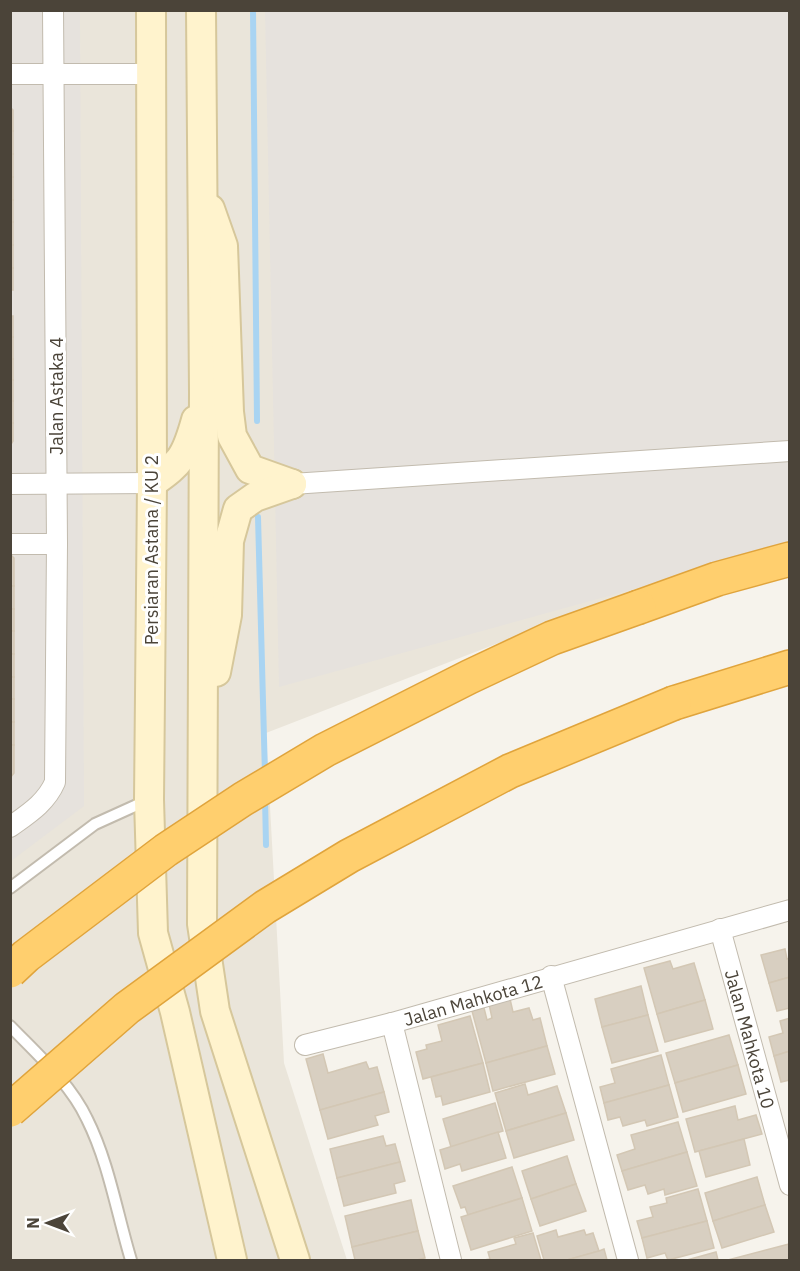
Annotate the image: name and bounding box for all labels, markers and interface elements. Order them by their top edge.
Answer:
street label: Jalan Astaka 4 [45,337,68,455]
street label: Persiaran Astana / KU 2 [140,455,163,645]
street label: Jalan Mahkota 10 [720,967,780,1111]
street label: Jalan Mahkota 12 [401,969,545,1031]
north arrow [18,1193,78,1253]
text: N [23,1217,43,1229]

